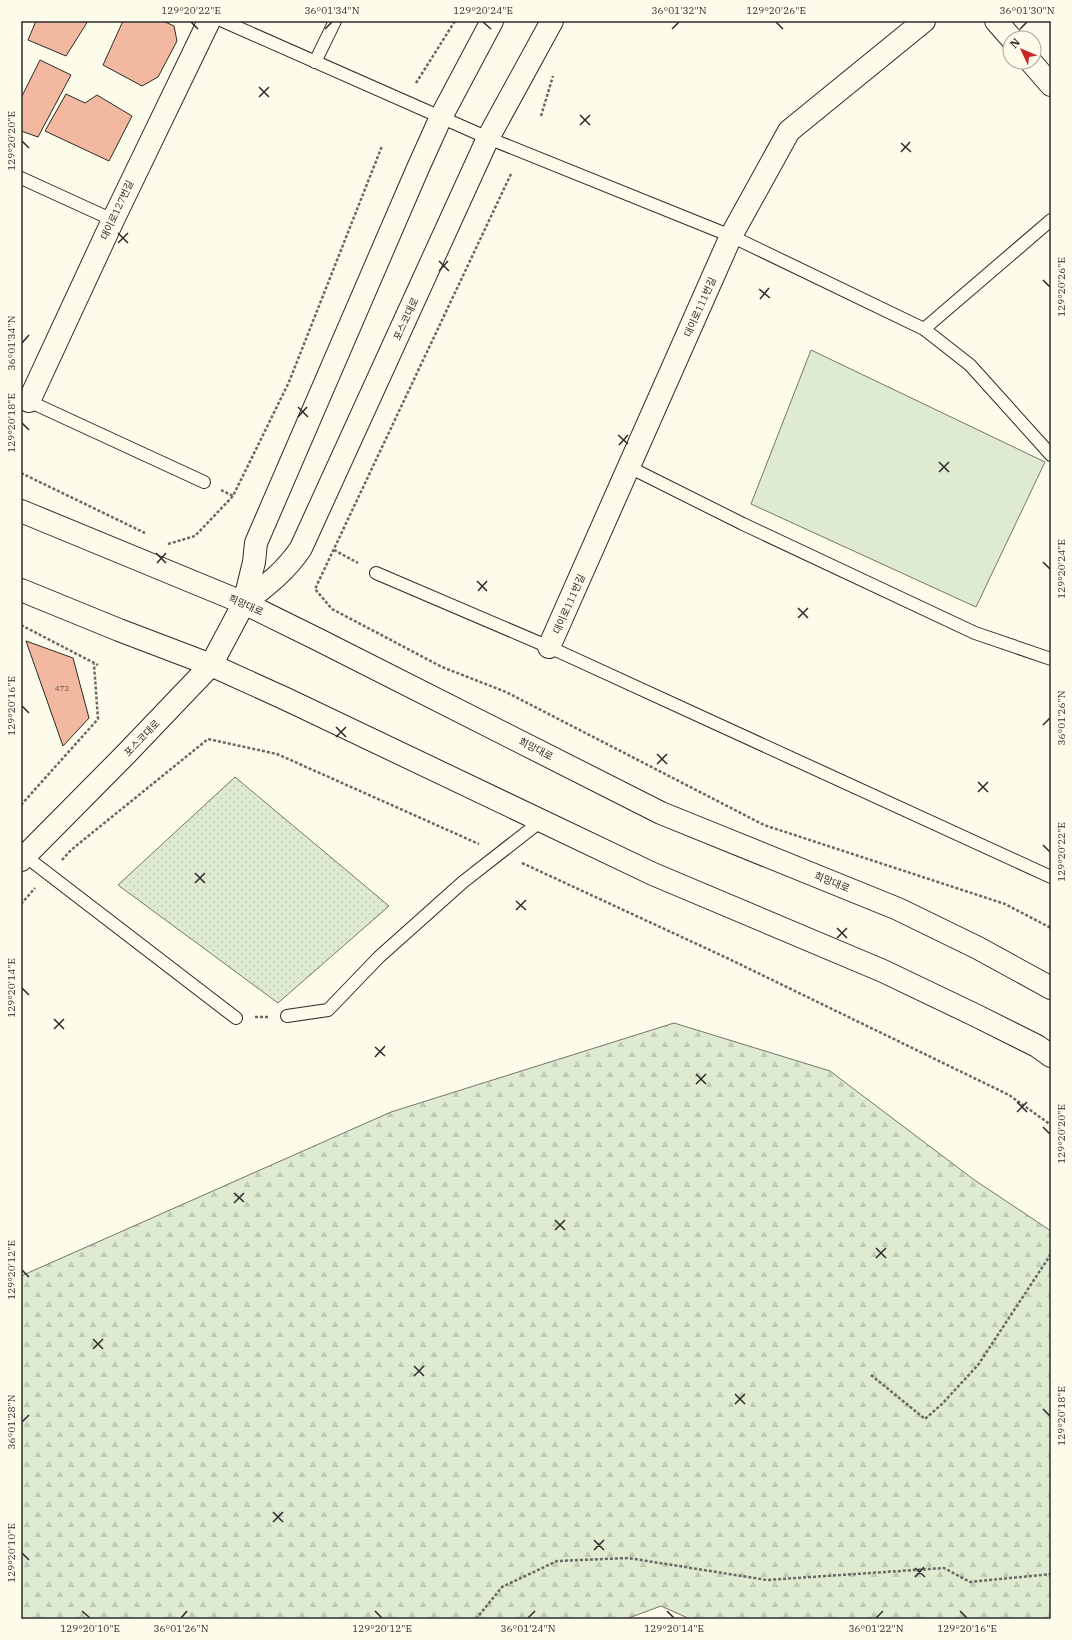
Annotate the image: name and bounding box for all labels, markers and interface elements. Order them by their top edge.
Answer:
text: 129°20'22"E [161,4,221,17]
text: 36°01'34"N [305,4,360,17]
text: 129°20'24"E [453,4,513,17]
text: 36°01'32"N [652,4,707,17]
text: 129°20'26"E [746,4,806,17]
text: 36°01'30"N [1000,4,1055,17]
north arrow [1002,30,1042,70]
text: N [1007,35,1023,51]
text: 129°20'20"E [5,111,18,171]
street label: 대이로127번길 [98,178,136,242]
text: 129°20'26"E [1055,257,1068,317]
street label: 대이로111번길 [681,275,719,339]
street label: 포스코대로 [390,295,422,343]
text: 36°01'34"N [5,315,18,371]
text: 129°20'18"E [5,393,18,453]
text: 129°20'24"E [1055,539,1068,599]
street label: 대이로111번길 [550,572,588,636]
street label: 희망대로 [227,592,265,618]
text: 129°20'16"E [5,676,18,736]
house number: 472 [55,683,69,693]
text: 36°01'26"N [1055,690,1068,746]
street label: 포스코대로 [121,717,163,759]
street label: 희망대로 [517,735,555,763]
text: 129°20'22"E [1055,822,1068,882]
street label: 희망대로 [812,869,852,895]
text: 129°20'14"E [5,958,18,1018]
text: 129°20'20"E [1055,1104,1068,1164]
text: 129°20'12"E [5,1240,18,1300]
text: 129°20'18"E [1055,1386,1068,1446]
text: 36°01'28"N [5,1394,18,1450]
text: 129°20'10"E [5,1523,18,1583]
text: 129°20'10"E [60,1622,120,1635]
text: 36°01'26"N [154,1622,209,1635]
text: 129°20'12"E [352,1622,412,1635]
text: 36°01'24"N [501,1622,556,1635]
text: 129°20'14"E [644,1622,704,1635]
text: 36°01'22"N [849,1622,904,1635]
text: 129°20'16"E [937,1622,997,1635]

